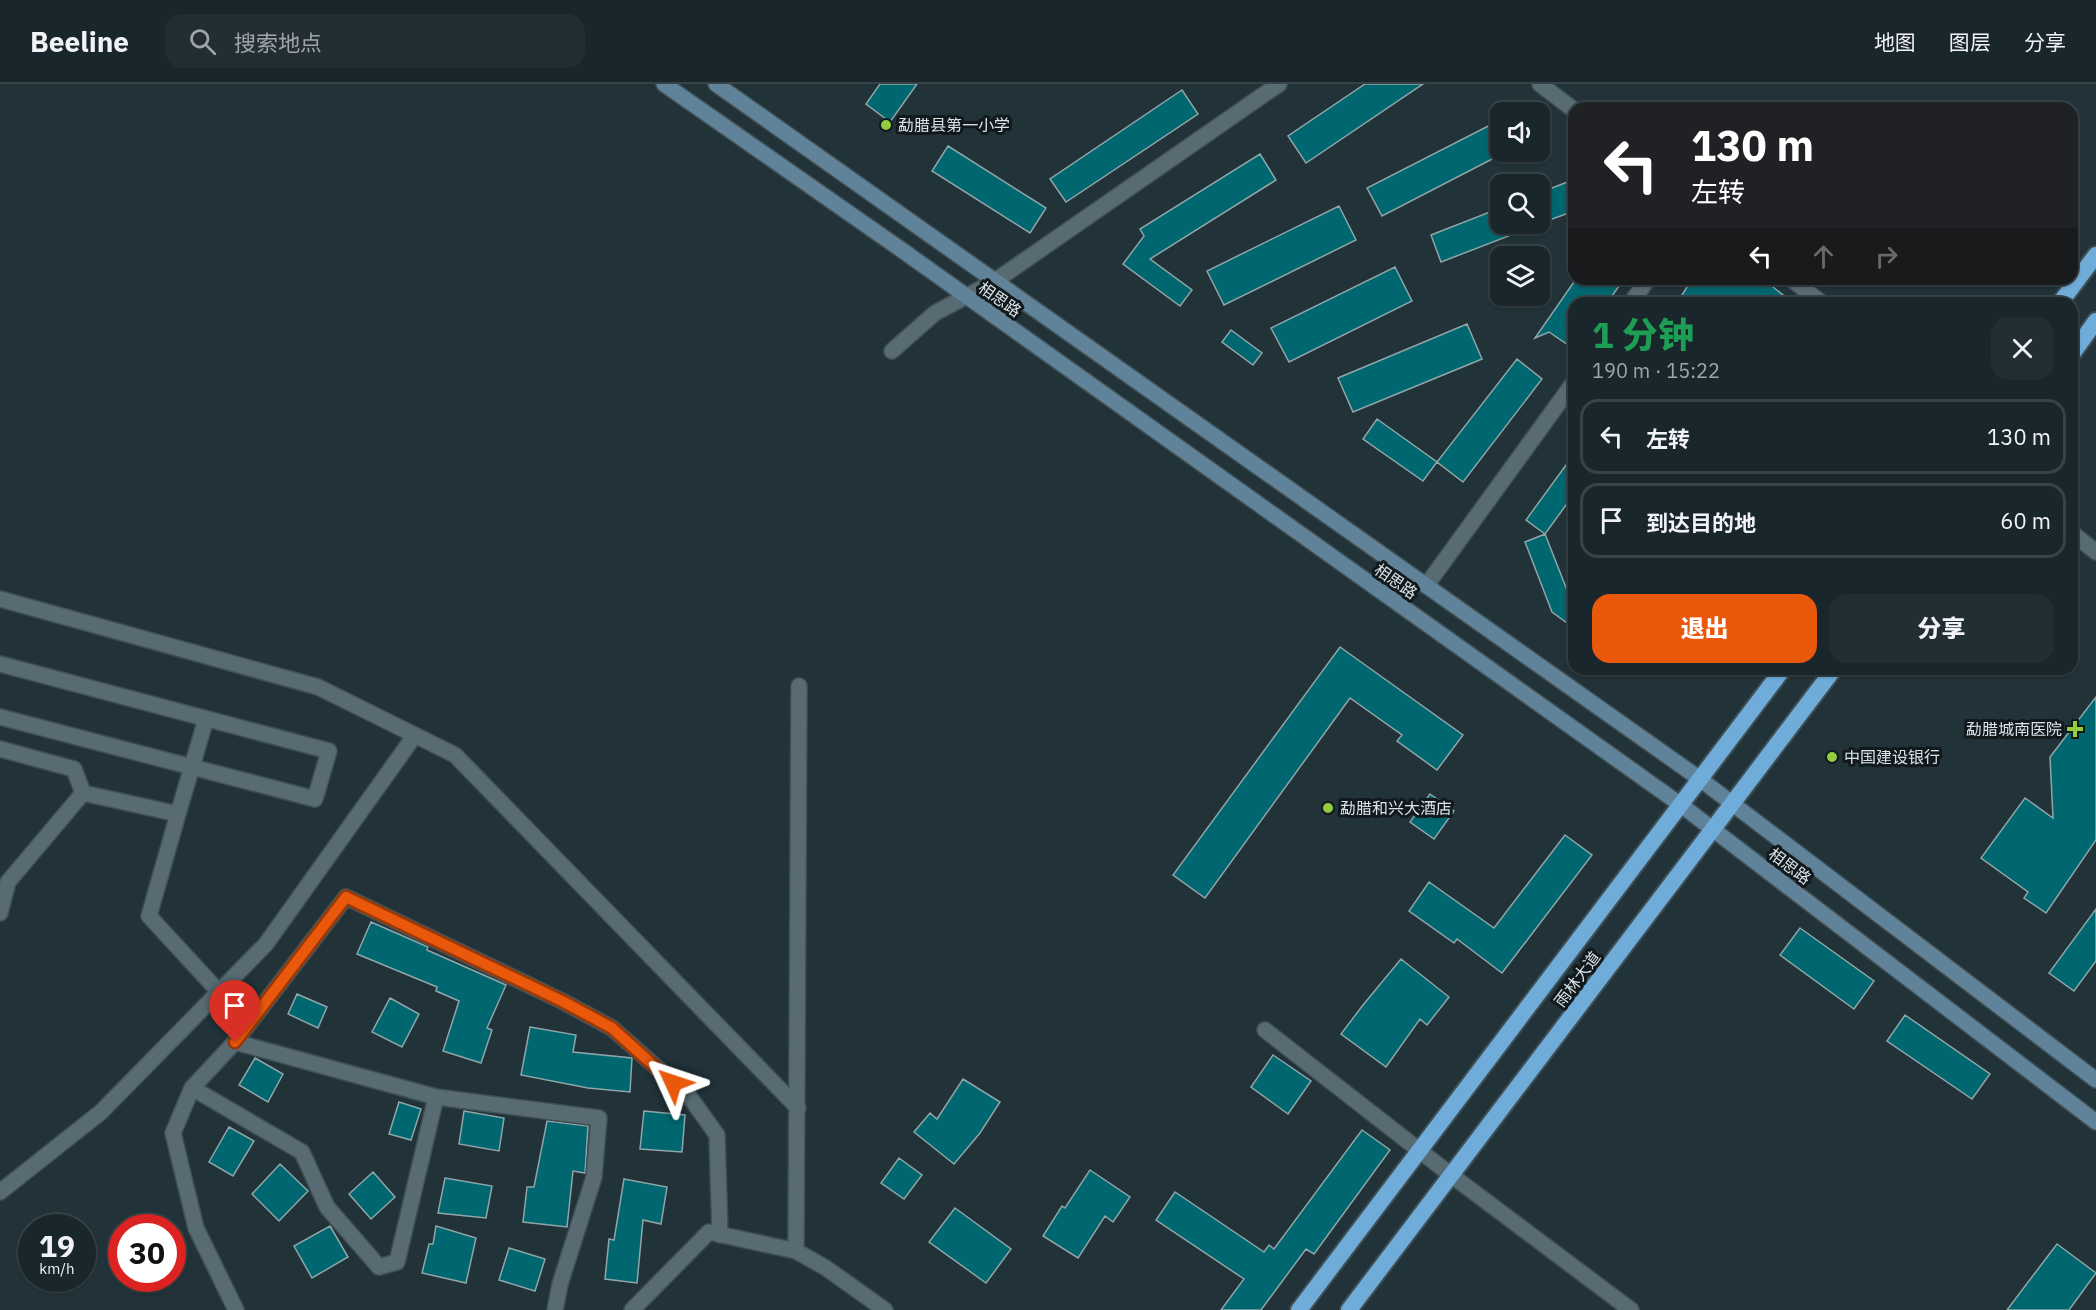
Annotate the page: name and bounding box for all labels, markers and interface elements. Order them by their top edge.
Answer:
search box [165,14,585,68]
text: Beeline [30,23,129,60]
icon: search [186,25,219,58]
text: 搜索地点 [234,28,322,57]
text: 地图 [1874,28,1916,56]
text: 图层 [1949,28,1991,56]
text: 分享 [2024,28,2066,56]
map controls [1490,102,1550,306]
button: sound [1490,102,1550,162]
place label: 勐腊县第一小学 [898,115,1010,135]
marker: 勐腊县第一小学 [879,118,893,132]
text: 130 m [1691,118,1814,173]
icon: left [1592,126,1670,204]
button: search [1490,174,1550,234]
text: 左转 [1691,174,1745,209]
icon: left [1744,240,1777,273]
icon: ahead [1807,240,1840,273]
icon: right [1870,240,1903,273]
button: layers [1490,246,1550,306]
street label: 相思路 [975,277,1025,321]
text: 1 分钟 [1592,311,1694,358]
button: close [1991,317,2054,380]
text: 190 m · 15:22 [1592,357,1720,384]
icon: left [1595,420,1628,453]
text: 130 m [1987,422,2051,451]
text: 左转 [1646,424,1690,453]
icon: arrive [1595,504,1628,537]
text: 60 m [2000,506,2051,535]
text: 到达目的地 [1646,508,1756,537]
street label: 相思路 [1371,559,1421,603]
button: 退出 [1592,594,1817,663]
button: 分享 [1829,594,2054,663]
place label: 勐腊城南医院 [1966,719,2062,739]
marker: 勐腊城南医院 [2066,720,2084,738]
place label: 中国建设银行 [1844,747,1940,767]
marker: 中国建设银行 [1825,750,1839,764]
place label: 勐腊和兴大酒店 [1340,798,1452,818]
marker: 勐腊和兴大酒店 [1321,801,1335,815]
street label: 相思路 [1765,844,1815,888]
street label: 雨林大道 [1550,947,1604,1011]
pin [209,980,260,1042]
icon: arrive [218,989,251,1022]
position arrow [641,1051,705,1115]
speed limit sign: 30 [108,1214,186,1292]
text: 19 [39,1226,75,1265]
text: km/h [39,1259,75,1278]

